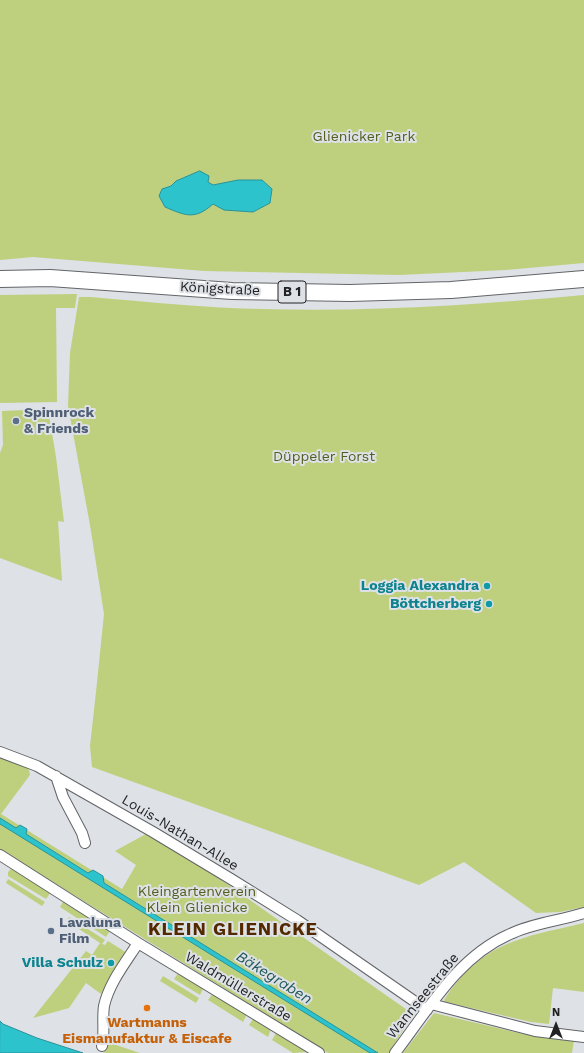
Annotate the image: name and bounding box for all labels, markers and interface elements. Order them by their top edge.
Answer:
park label: Glienicker Park [313,129,415,145]
street label: Königstraße [179,279,261,299]
road number: B 1 [278,281,306,303]
place label: Spinnrock & Friends [24,405,94,438]
marker: Spinnrock & Friends [11,416,21,426]
park label: Düppeler Forst [273,449,375,465]
place label: Loggia Alexandra [361,578,479,594]
marker: Loggia Alexandra [482,581,492,591]
place label: Böttcherberg [390,596,481,612]
marker: Böttcherberg [484,599,494,609]
street label: Louis-Nathan-Allee [119,791,241,875]
park label: Kleingartenverein Klein Glienicke [138,884,256,916]
place label: Lavaluna Film [59,915,121,948]
district label: KLEIN GLIENICKE [148,919,318,941]
marker: Lavaluna Film [46,926,56,936]
water label: Bäkegraben [233,948,315,1008]
street label: Waldmüllerstraße [182,949,294,1025]
street label: Wannseestraße [383,950,463,1042]
place label: Villa Schulz [22,955,103,971]
marker: Villa Schulz [106,958,116,968]
marker: Wartmanns Eismanufaktur & Eiscafe [142,1003,152,1013]
north arrow [536,1005,576,1045]
text: N [552,1006,560,1019]
place label: Wartmanns Eismanufaktur & Eiscafe [62,1015,232,1048]

